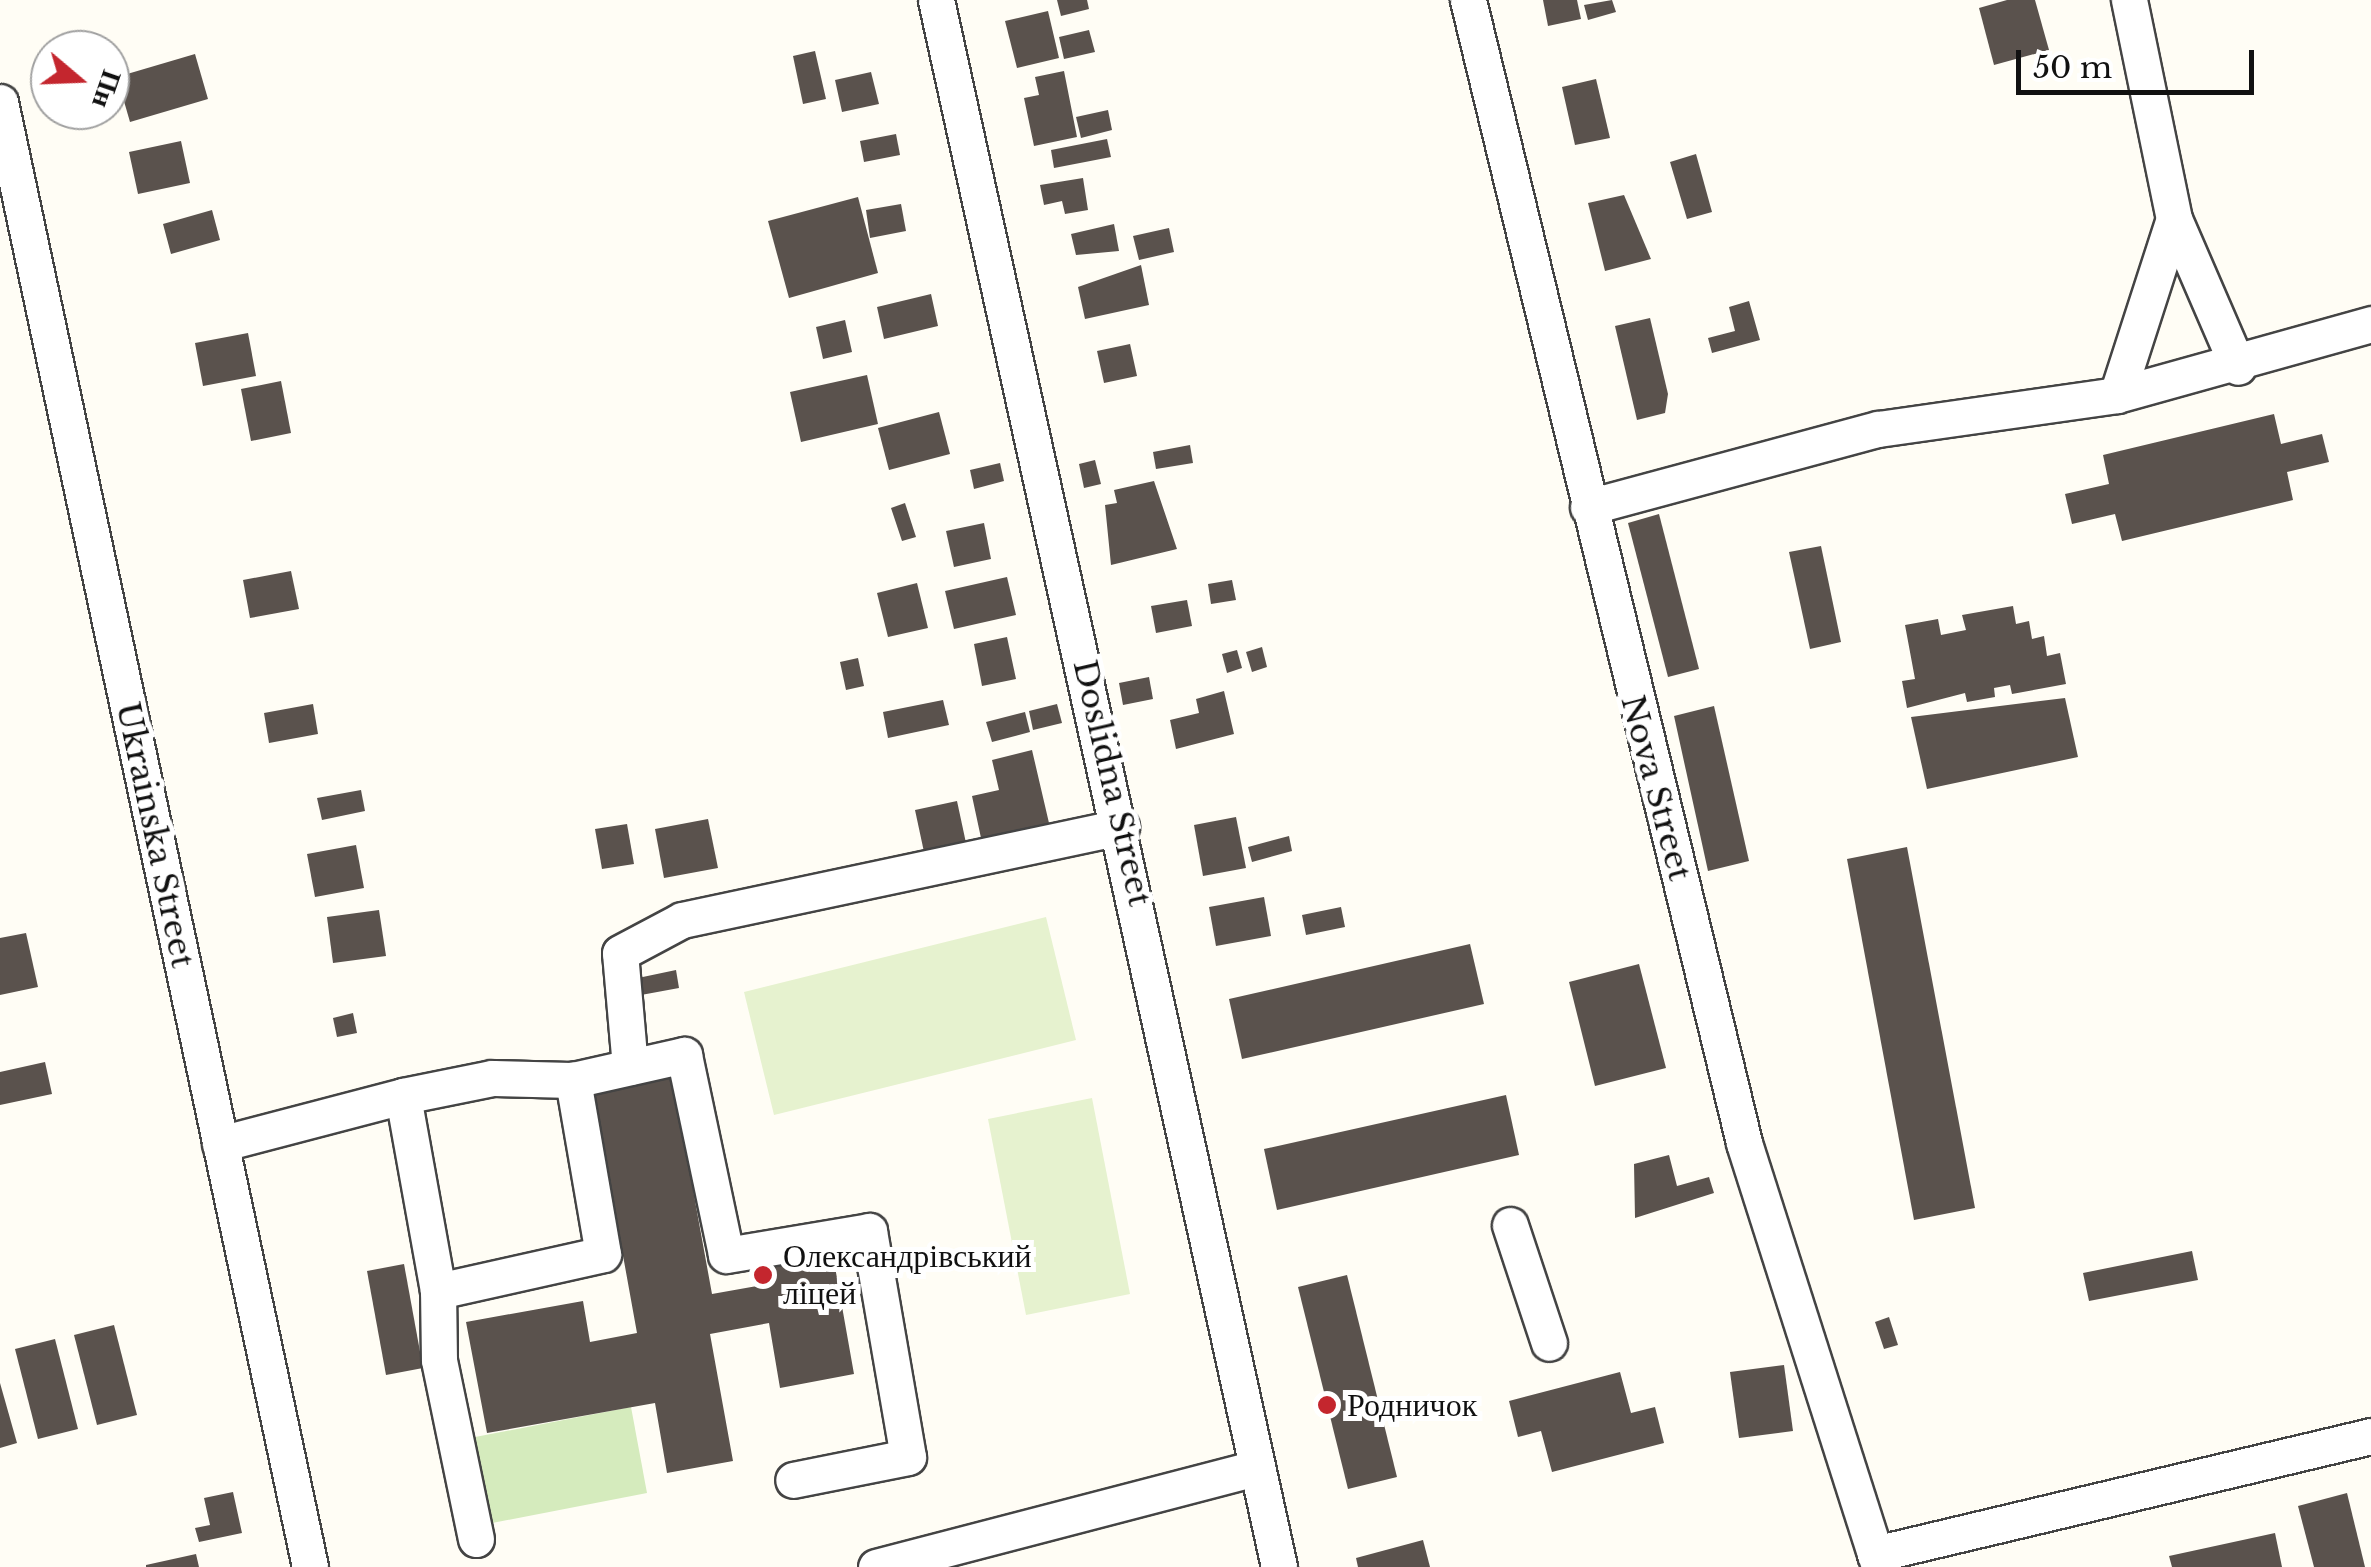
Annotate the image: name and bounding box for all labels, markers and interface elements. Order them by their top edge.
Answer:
north arrow [30,30,130,130]
scale bar [2021,30,2258,92]
text: 50 m [2033,49,2112,86]
text: Пн [84,66,130,113]
street label: Doslidna Street [1065,656,1159,910]
street label: Nova Street [1613,691,1699,885]
street label: Ukrainska Street [108,699,202,971]
place label: Олександрівський ліцей [783,1238,1032,1313]
marker: Олександрівський ліцей [752,1264,774,1286]
place label: Родничок [1347,1386,1477,1424]
marker: Родничок [1316,1394,1338,1416]

